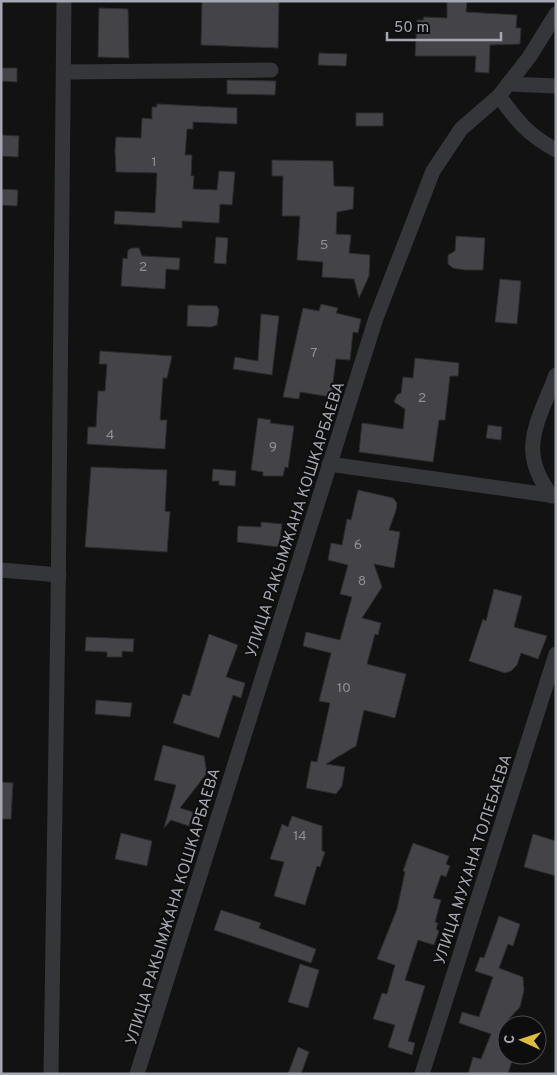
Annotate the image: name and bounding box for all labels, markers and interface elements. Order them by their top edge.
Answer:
scale bar [387,10,501,42]
text: 50 m [394,19,429,38]
house number: 1 [151,154,157,171]
house number: 5 [320,237,328,254]
house number: 2 [139,259,147,276]
house number: 7 [310,345,318,362]
street label: УЛИЦА РАКЫМЖАНА КОШКАРБАЕВА [242,379,350,660]
house number: 2 [418,390,426,407]
house number: 4 [106,427,114,444]
house number: 9 [269,439,277,456]
house number: 6 [354,537,362,554]
house number: 8 [358,573,366,590]
house number: 10 [337,680,351,697]
street label: УЛИЦА МУХАНА ТОЛЕБАЕВА [430,752,517,967]
street label: УЛИЦА РАКЫМЖАНА КОШКАРБАЕВА [122,766,226,1047]
house number: 14 [293,828,307,845]
north arrow [497,1015,547,1065]
text: С [502,1034,519,1044]

